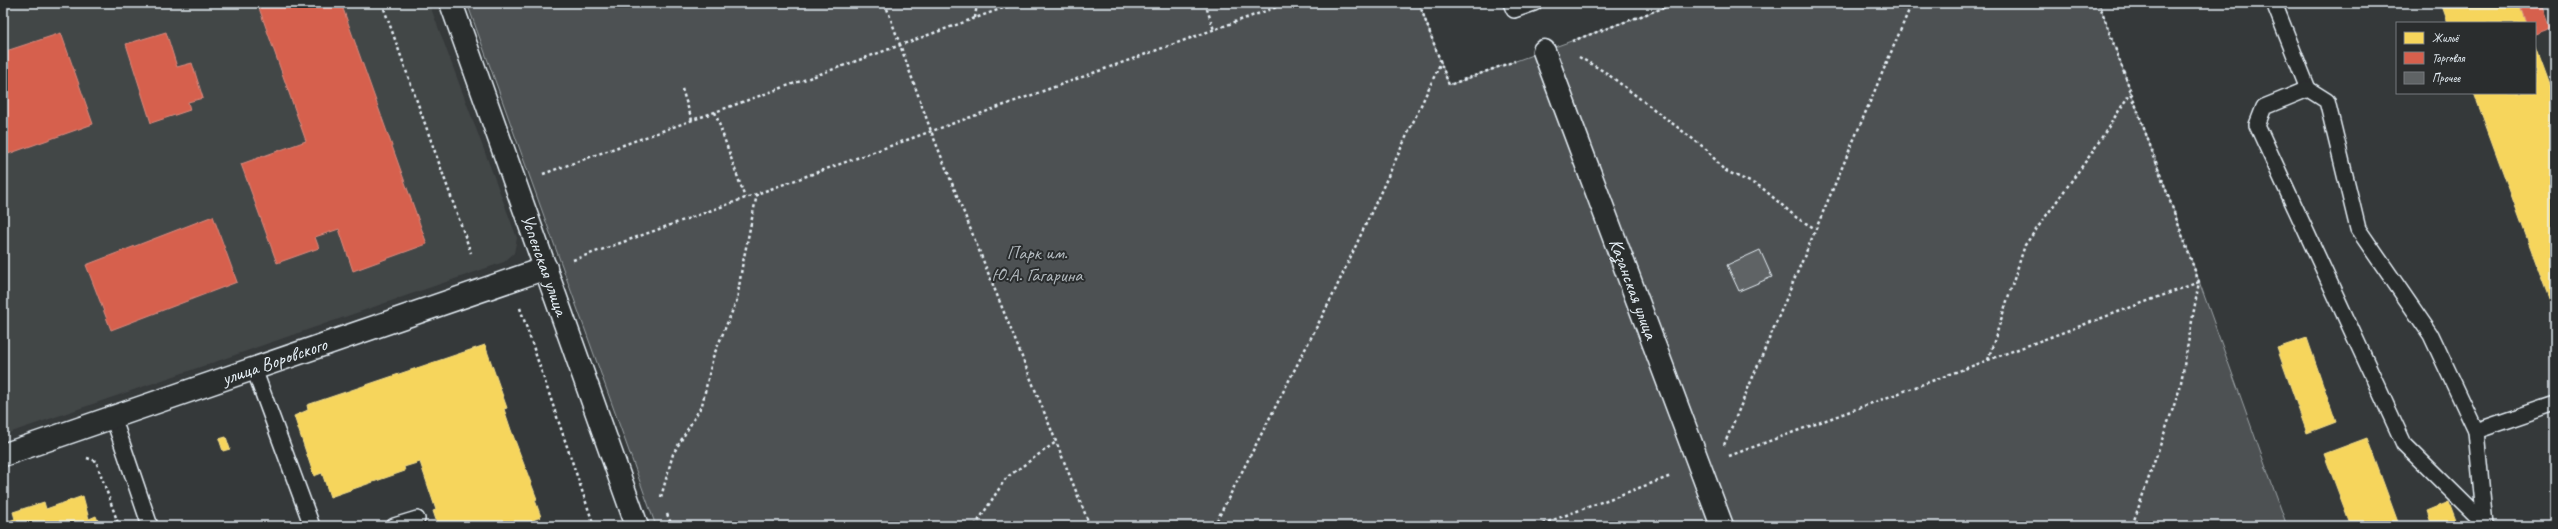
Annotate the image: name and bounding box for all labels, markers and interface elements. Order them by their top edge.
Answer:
legend [2396,22,2536,94]
text: Жильё [2432,30,2460,46]
text: Торговля [2432,50,2465,66]
text: Прочее [2432,70,2461,86]
street label: Успенская улица [515,211,574,321]
street label: Казанская улица [1603,235,1664,344]
park label: Парк им. Ю.А. Гагарина [991,241,1084,287]
street label: улица Воровского [218,332,331,391]

